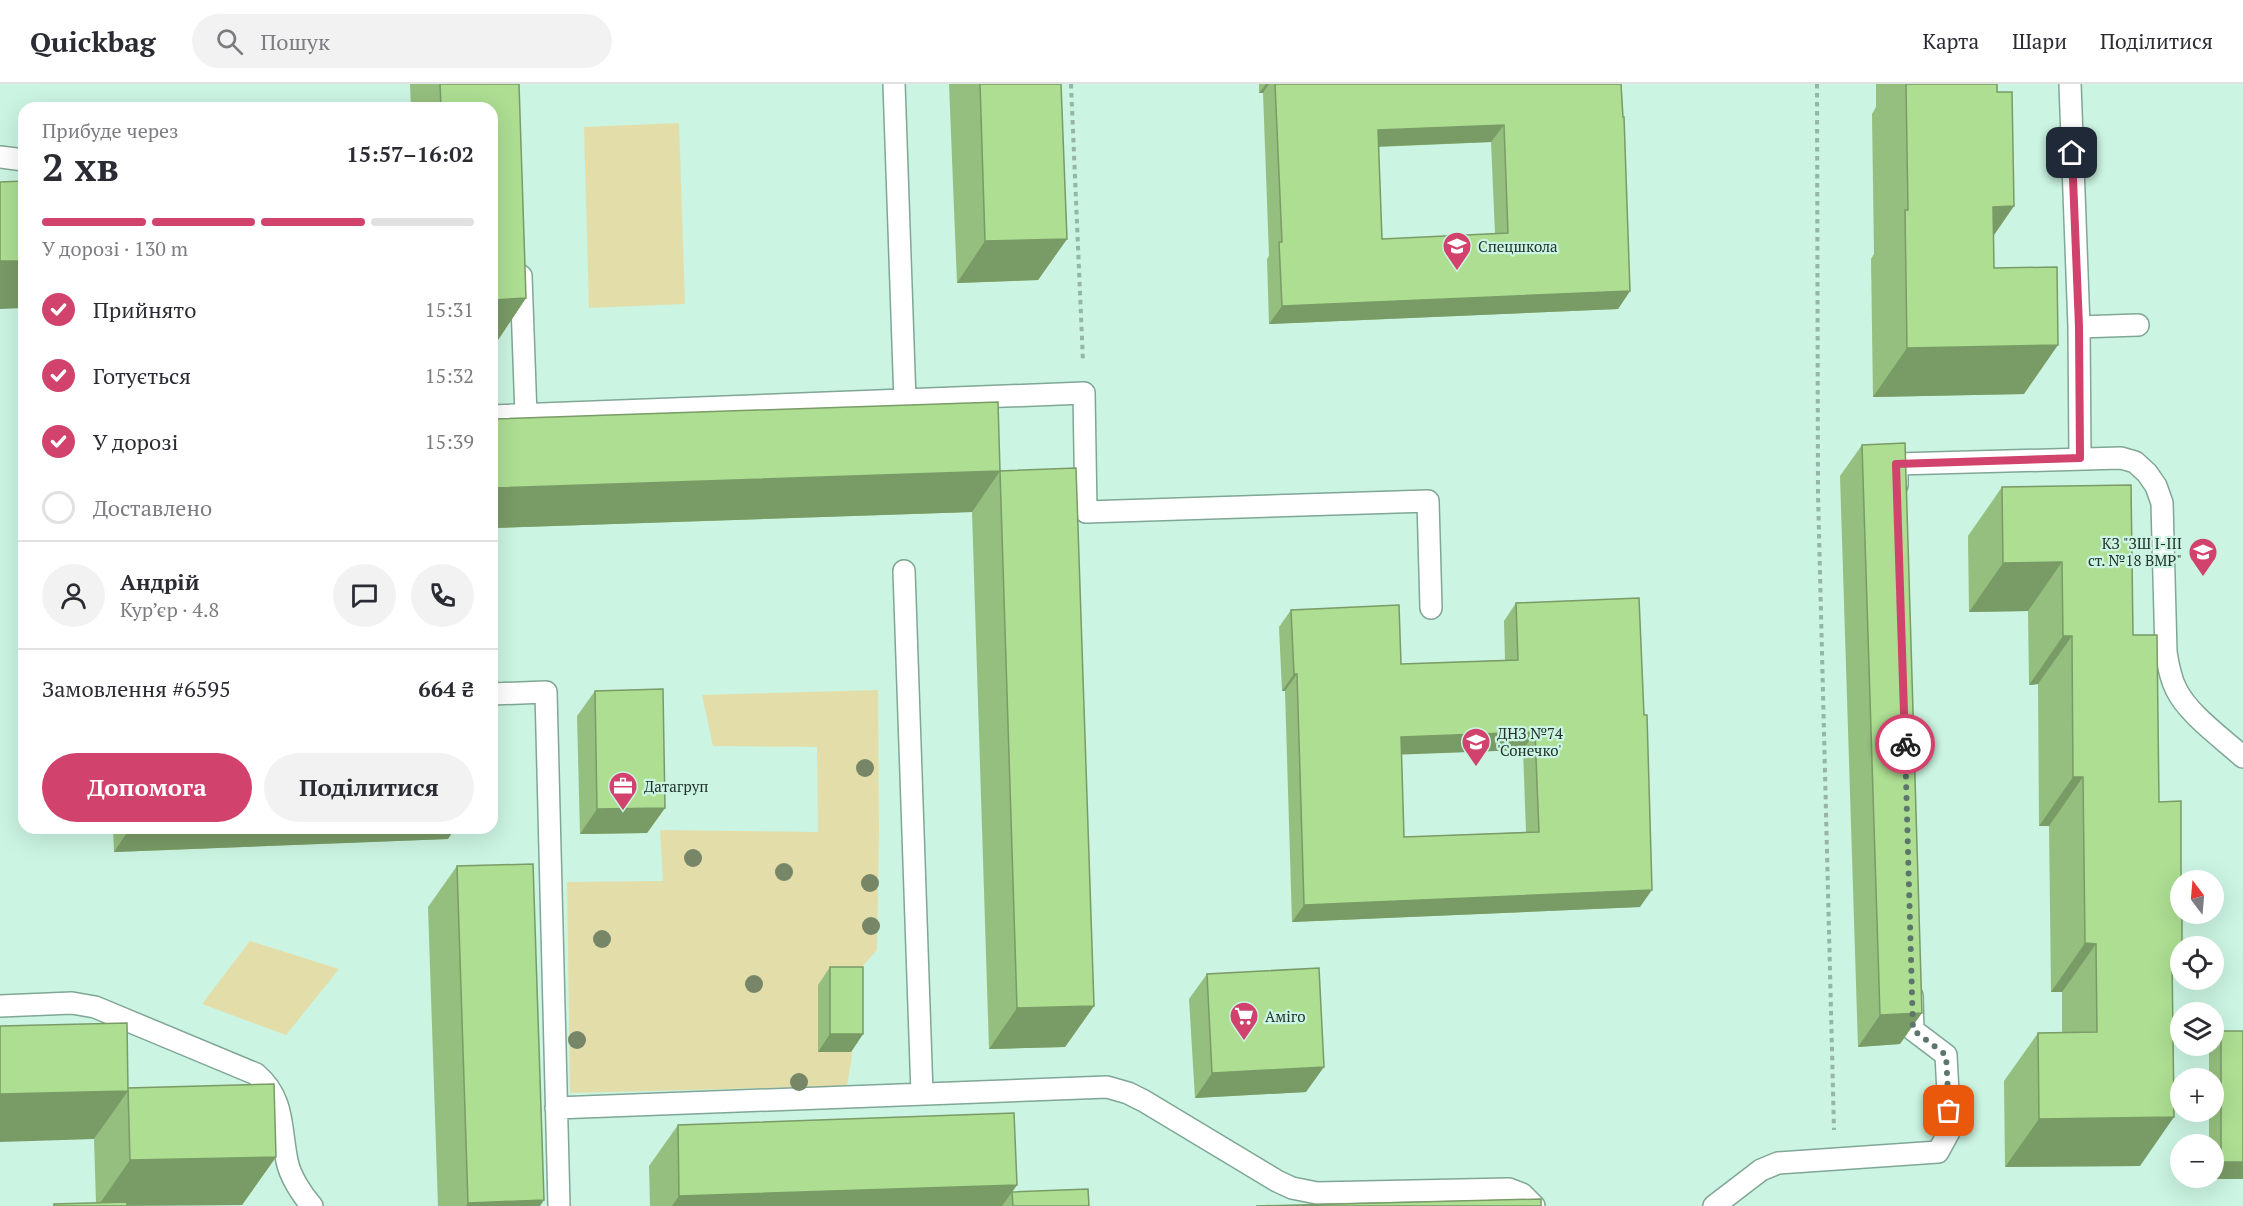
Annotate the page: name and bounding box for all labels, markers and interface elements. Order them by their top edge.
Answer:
search box [192,14,612,68]
text: Quickbag [30,23,156,60]
icon: search [213,25,246,58]
text: Пошук [261,27,330,56]
text: Карта [1922,27,1979,55]
text: Шари [2012,27,2067,55]
text: Поділитися [2100,27,2213,55]
text: Прибуде через [42,117,179,144]
pin [2046,127,2097,178]
icon: home [2055,136,2088,169]
text: 15:57–16:02 [346,139,474,168]
text: 2 хв [42,140,119,192]
school or university icon: Спецшкола [1441,230,1473,272]
text: У дорозі · 130 m [42,235,188,262]
place label: Спецшкола [1478,236,1558,256]
icon: check [42,293,75,326]
text: Прийнято [93,295,196,324]
text: 15:31 [425,296,474,323]
icon: check [42,359,75,392]
text: Готується [93,361,191,390]
text: 15:32 [425,362,474,389]
icon: check [42,425,75,458]
text: У дорозі [93,427,178,456]
text: 15:39 [425,428,474,455]
text: Доставлено [93,493,212,522]
place label: КЗ "ЗШ І-ІІІ ст. №18 ВМР" [2088,533,2182,570]
school or university icon: КЗ "ЗШ І-ІІІ ст. №18 ВМР" [2187,536,2219,578]
button: person [42,564,105,627]
button: chat [333,564,396,627]
button: phone [411,564,474,627]
text: Андрій [120,567,199,596]
text: Кур’єр · 4.8 [120,596,219,623]
text: Замовлення #6595 [42,674,231,703]
text: 664 ₴ [418,674,474,703]
courier [1875,714,1935,774]
place label: ДНЗ №74 'Сонечко' [1497,723,1563,760]
school or university icon: ДНЗ №74 'Сонечко' [1460,726,1492,768]
icon: bike [1889,728,1922,761]
button: Допомога [42,753,252,822]
button: Поділитися [264,753,474,822]
office icon: Датагруп [607,770,639,812]
place label: Датагруп [644,776,708,796]
north arrow [2170,870,2224,924]
map controls [2170,870,2224,1188]
button: locate [2170,936,2224,990]
supermarket icon: Аміго [1228,1000,1260,1042]
button: layers [2170,1002,2224,1056]
place label: Аміго [1265,1006,1306,1026]
button: + [2170,1068,2224,1122]
pin [1923,1085,1974,1136]
icon: bag [1932,1094,1965,1127]
button: − [2170,1134,2224,1188]

